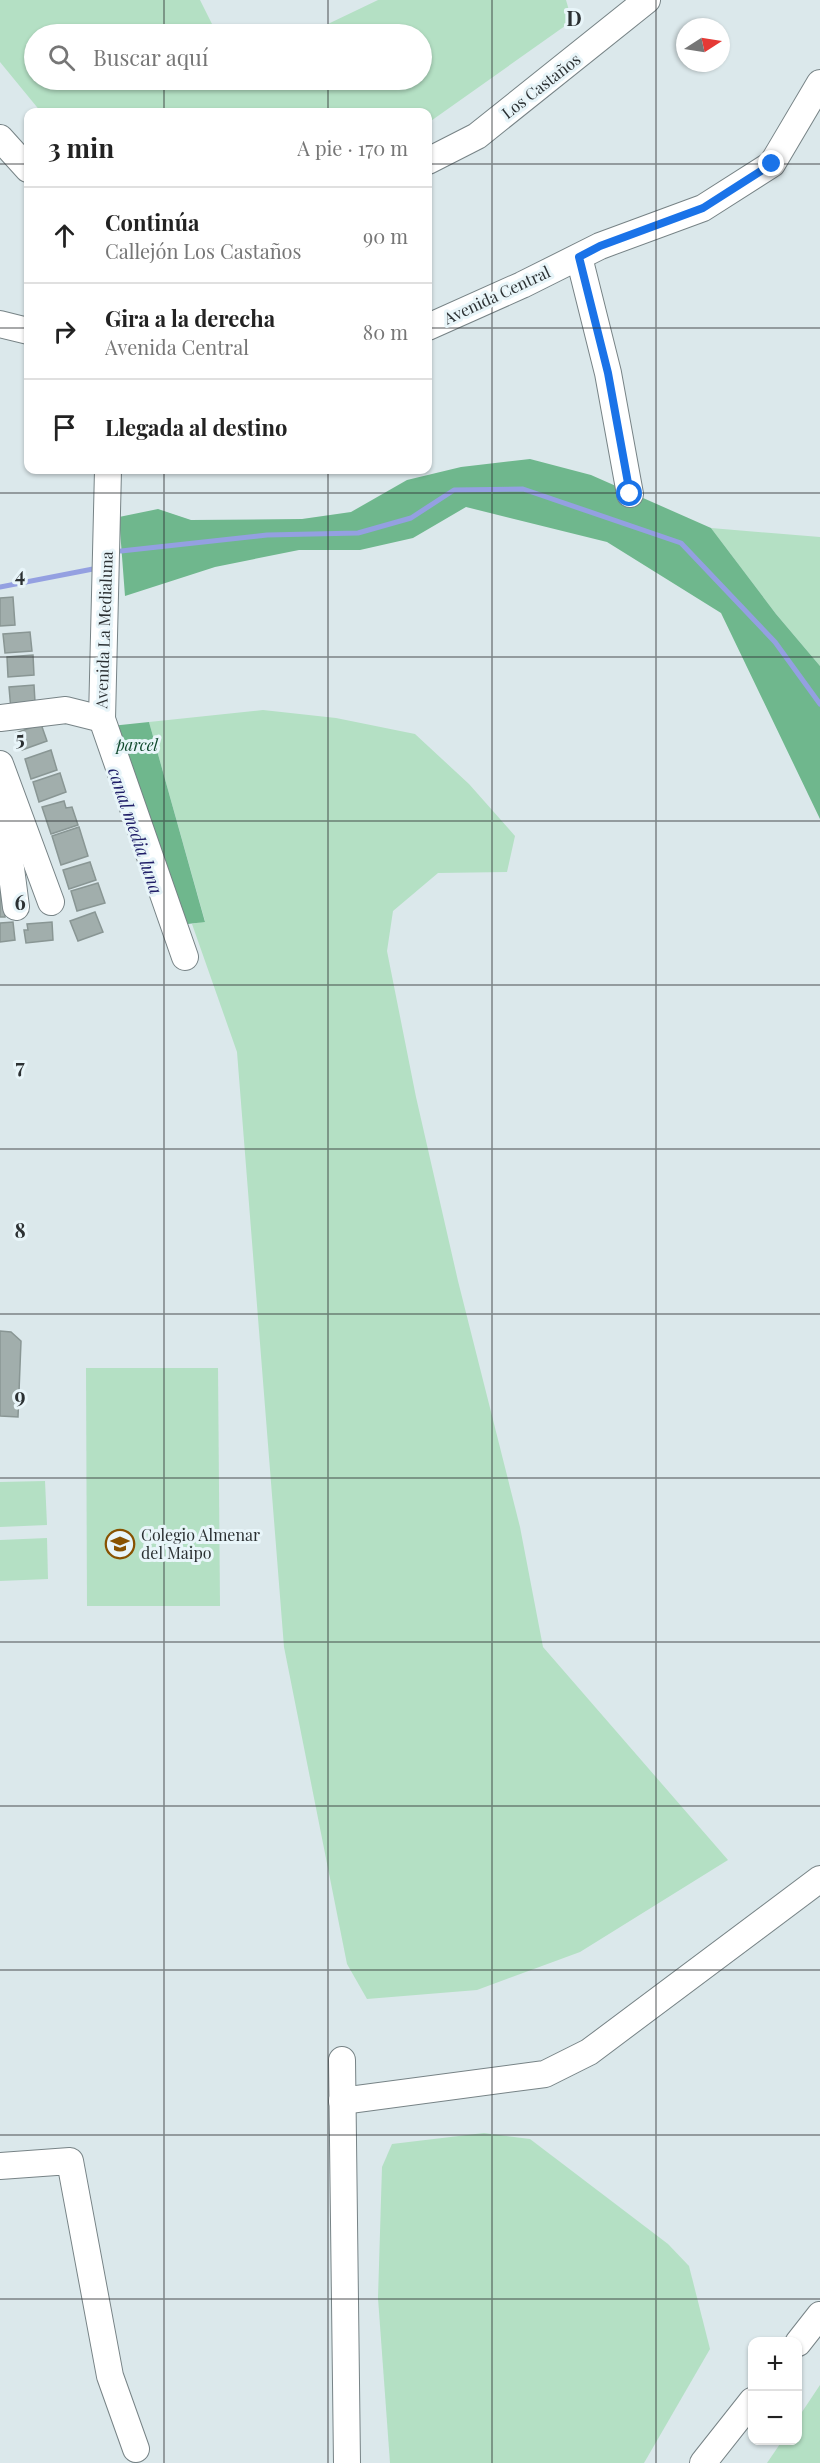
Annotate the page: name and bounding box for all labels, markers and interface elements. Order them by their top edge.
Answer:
text: D [566,4,582,31]
north arrow [676,18,730,72]
search box [24,24,432,90]
icon: search [45,41,78,74]
text: Buscar aquí [93,42,208,72]
street label: Los Castaños [497,48,584,123]
text: 3 min [48,130,114,165]
text: A pie · 170 m [297,134,408,161]
route end [758,150,784,176]
text: Continúa [105,207,199,237]
icon: ahead [48,219,81,252]
text: 90 m [363,222,408,249]
text: Callejón Los Castaños [105,237,301,264]
street label: Avenida Central [439,261,554,329]
text: Gira a la derecha [105,303,275,333]
icon: right [48,315,81,348]
text: 80 m [363,318,408,345]
text: Avenida Central [105,333,249,360]
icon: arrive [48,411,81,444]
text: Llegada al destino [105,412,287,442]
route start [616,480,642,506]
street label: Avenida La Medialuna [90,551,117,710]
text: 4 [15,560,25,587]
text: 5 [15,724,25,751]
park label: parcel [114,734,159,755]
water label: canal media luna [103,764,169,897]
text: 6 [14,888,26,915]
text: 7 [15,1052,25,1079]
text: 8 [14,1216,26,1243]
text: 9 [14,1381,26,1408]
place label: Colegio Almenar del Maipo [141,1524,260,1563]
school or university icon: Colegio Almenar del Maipo [104,1528,136,1560]
map controls [748,2337,802,2445]
button: + [748,2337,802,2391]
button: − [748,2391,802,2445]

